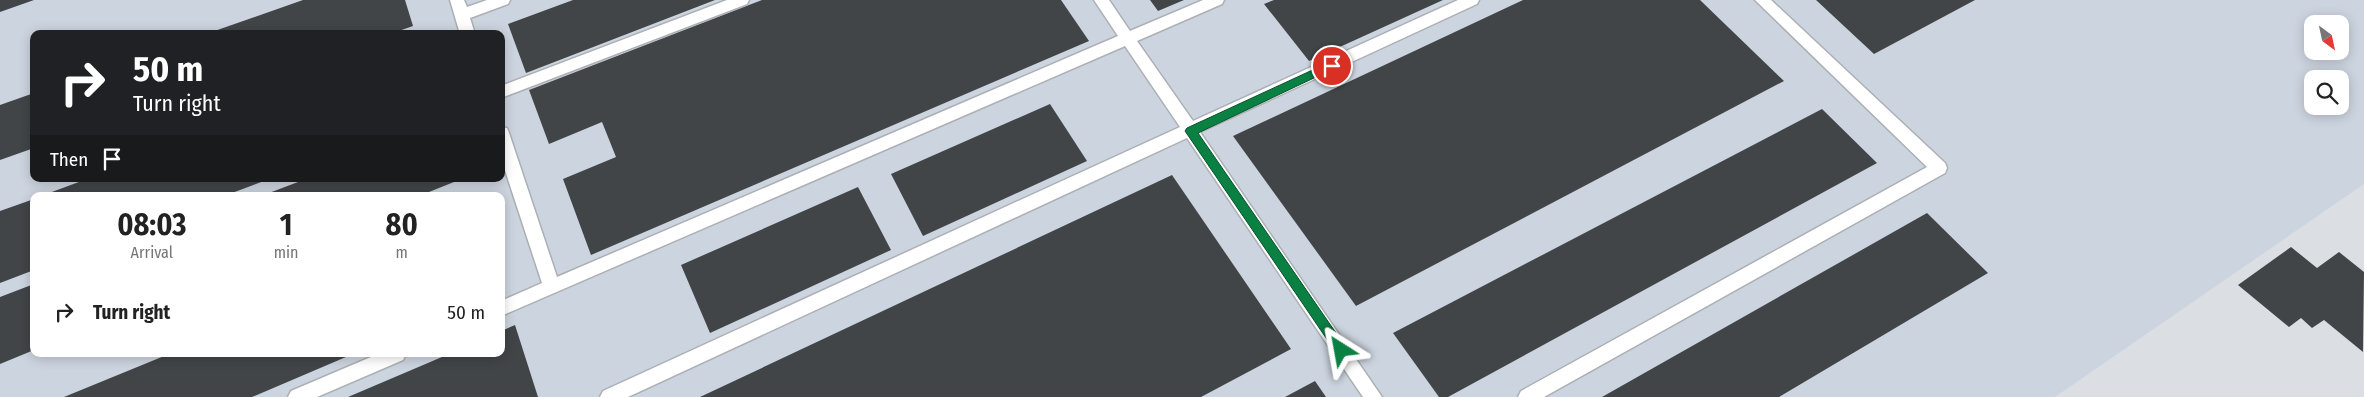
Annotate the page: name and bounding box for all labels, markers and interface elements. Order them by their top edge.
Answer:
north arrow [2304,15,2349,60]
map controls [2304,15,2349,115]
pin [1311,45,1353,87]
text: 50 m [133,48,203,90]
icon: right [50,50,115,115]
icon: arrive [1318,52,1346,80]
button: search [2304,70,2349,115]
text: Turn right [133,90,221,117]
icon: arrive [98,145,126,173]
text: Then [50,148,88,171]
text: 08:03 [117,207,187,243]
text: 1 [280,207,292,243]
text: 80 [386,207,418,243]
text: Arrival [131,243,173,262]
text: min [274,243,298,262]
text: m [396,243,408,262]
icon: right [50,298,78,326]
text: Turn right [93,301,170,324]
text: 50 m [447,301,485,324]
position arrow [1314,323,1366,375]

